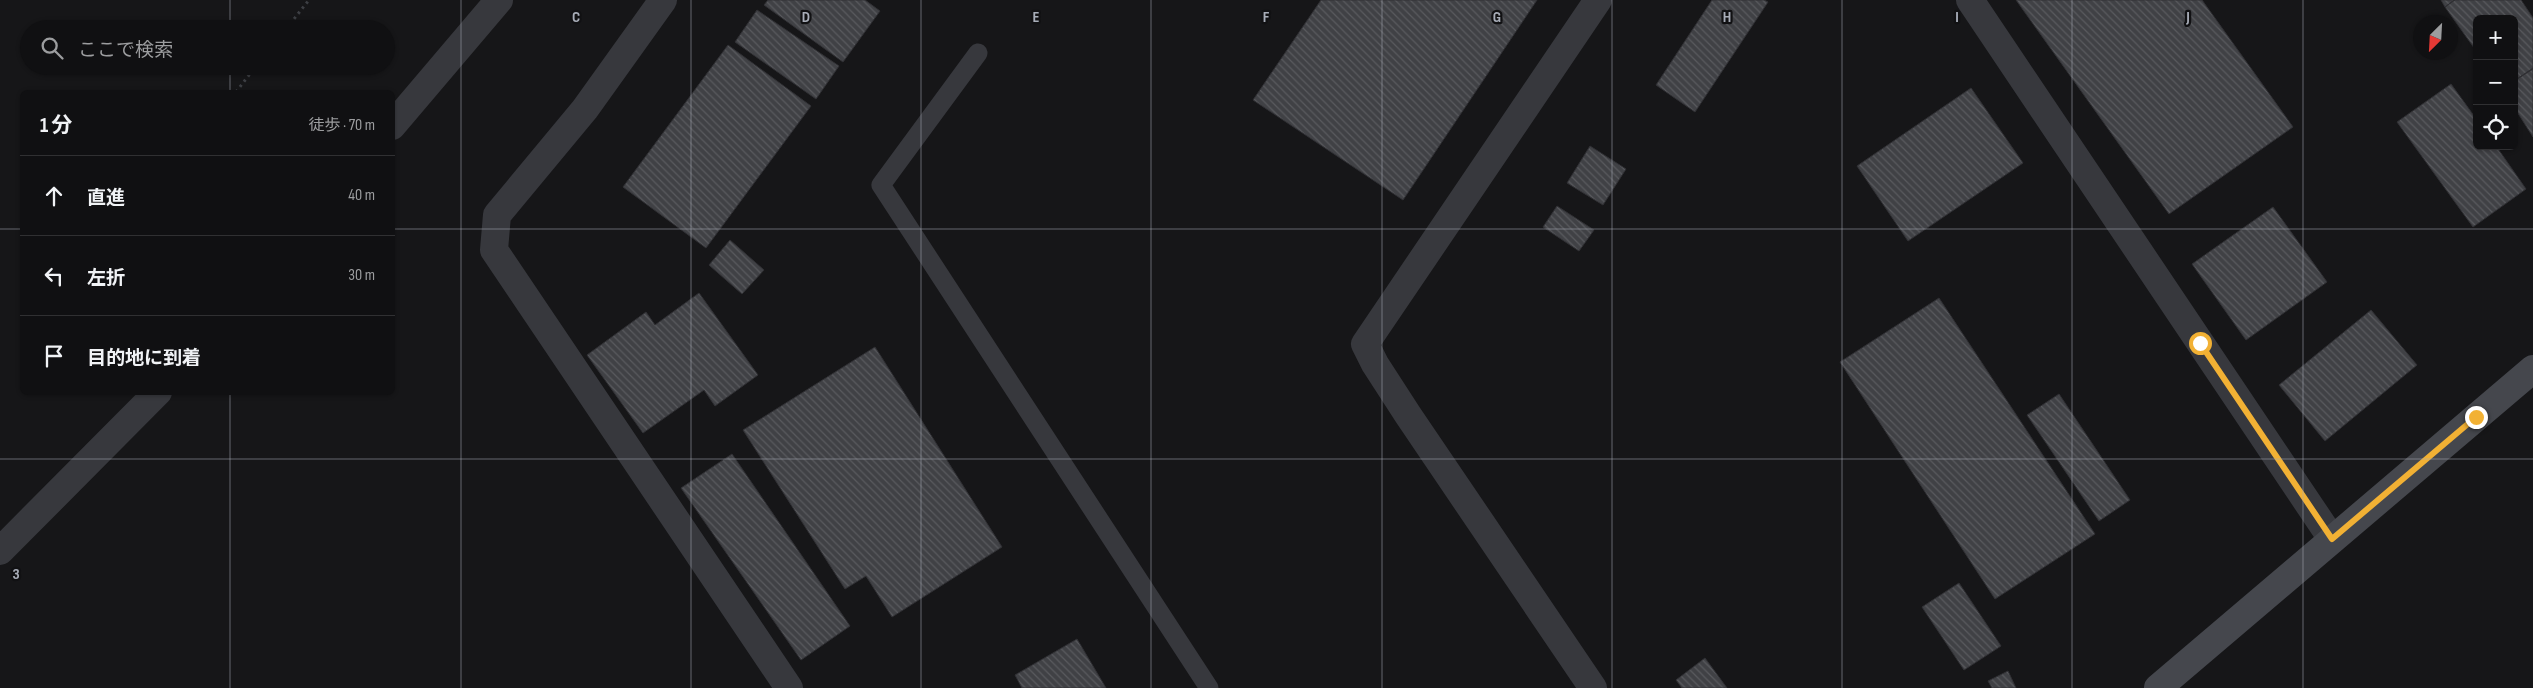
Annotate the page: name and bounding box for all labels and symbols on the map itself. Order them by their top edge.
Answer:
text: C [572,8,580,27]
text: D [802,8,810,27]
text: E [1033,8,1040,27]
text: F [1263,8,1270,27]
text: G [1493,8,1501,27]
text: H [1723,8,1731,27]
text: I [1955,8,1959,27]
text: J [2185,8,2190,27]
north arrow [2413,15,2458,60]
route start [2189,332,2212,355]
route end [2465,406,2488,429]
text: 3 [12,565,20,584]

